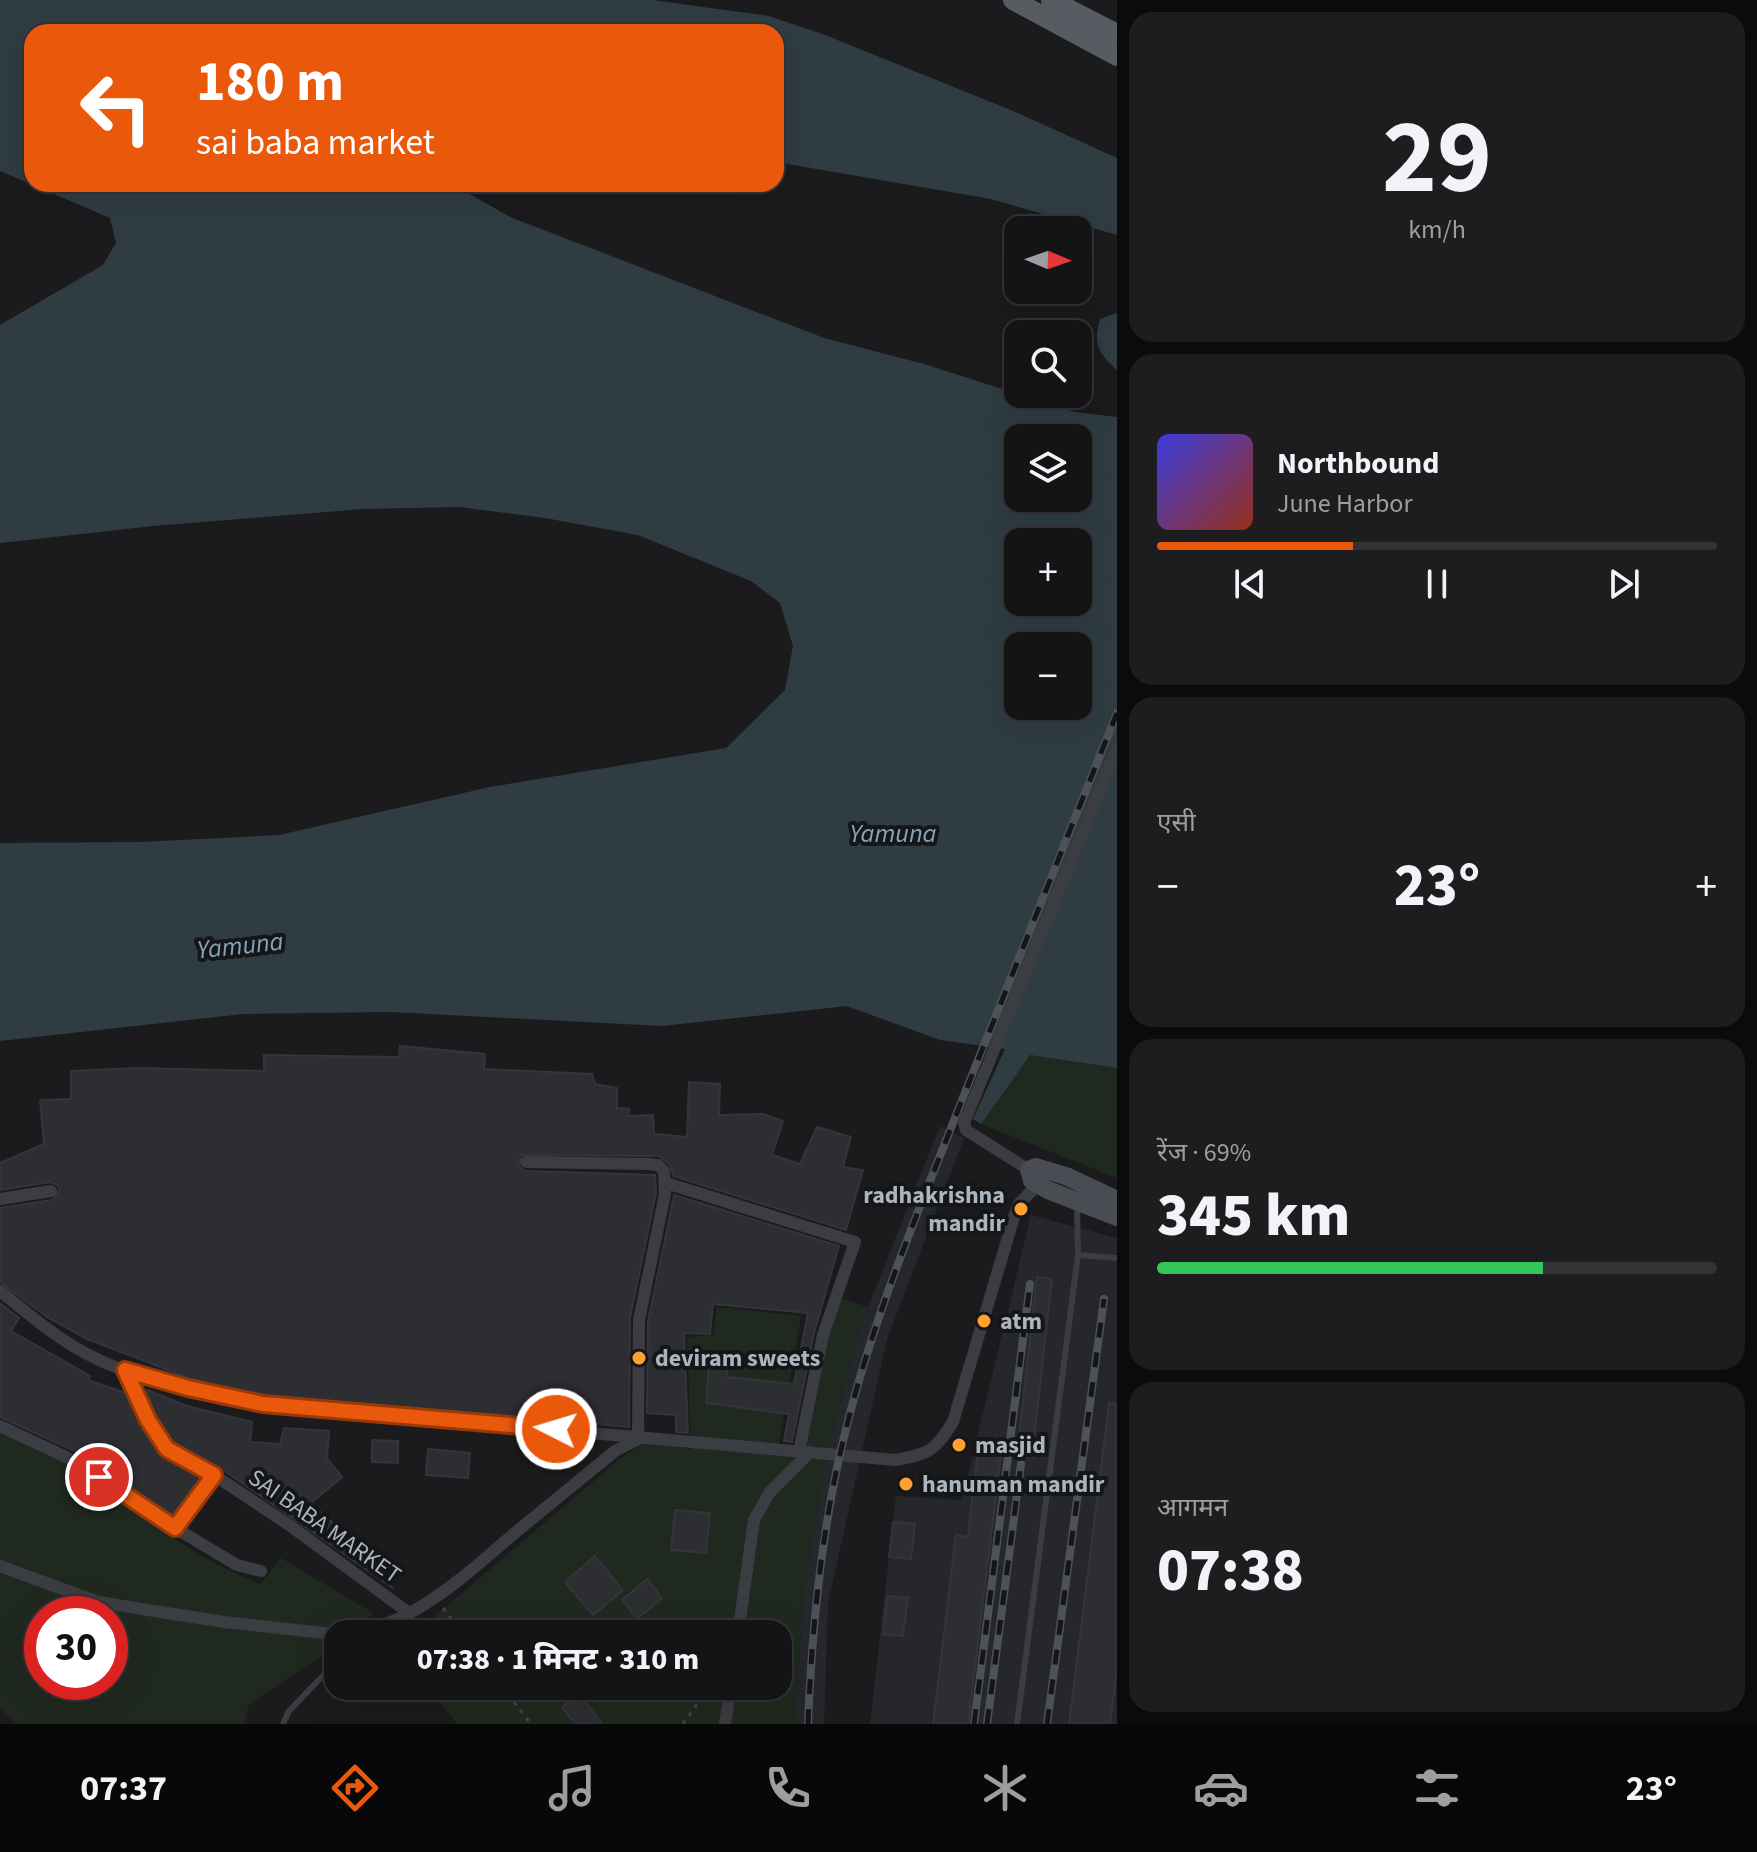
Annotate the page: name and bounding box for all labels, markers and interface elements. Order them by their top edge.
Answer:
text: 180 m [196,43,344,122]
icon: left [64,56,168,160]
text: 29 [1382,85,1492,233]
text: sai baba market [196,117,435,168]
text: km/h [1408,211,1466,248]
north arrow [1004,216,1092,304]
map controls [1004,216,1092,720]
button: search [1004,320,1092,408]
button: layers [1004,424,1092,512]
text: Northbound [1277,442,1439,485]
text: June Harbor [1277,485,1413,522]
button: + [1004,528,1092,616]
icon: previous [1228,562,1272,606]
icon: pause [1415,562,1459,606]
icon: next [1602,562,1646,606]
button: − [1004,632,1092,720]
text: एसी [1157,804,1196,841]
water label: Yamuna [850,815,937,852]
text: 23° [1394,844,1480,929]
text: − [1157,856,1179,919]
text: + [1695,856,1717,919]
water label: Yamuna [195,923,285,968]
text: रेंज · 69% [1157,1134,1251,1171]
text: 345 km [1157,1174,1350,1259]
place label: radhakrishna mandir [863,1178,1005,1241]
marker: radhakrishna mandir [1012,1200,1030,1218]
place label: atm [1000,1304,1042,1339]
marker: atm [975,1312,993,1330]
place label: deviram sweets [655,1341,820,1376]
marker: deviram sweets [630,1349,648,1367]
position arrow [514,1387,598,1471]
place label: masjid [975,1428,1046,1463]
marker: masjid [950,1436,968,1454]
pin [65,1443,133,1511]
icon: arrive [77,1455,121,1499]
street label: SAI BABA MARKET [241,1461,408,1592]
place label: hanuman mandir [922,1467,1105,1502]
marker: hanuman mandir [897,1475,915,1493]
text: आगमन [1157,1489,1228,1526]
text: 07:38 [1157,1529,1304,1614]
speed limit sign: 30 [24,1596,128,1700]
text: 07:38 · 1 मिनट · 310 m [417,1638,699,1681]
icon: directions [327,1760,383,1816]
icon: music [544,1760,600,1816]
icon: phone [760,1760,816,1816]
icon: climate [977,1760,1033,1816]
icon: car [1193,1760,1249,1816]
icon: filters [1409,1760,1465,1816]
text: 07:37 [80,1763,167,1814]
text: 23° [1626,1763,1677,1814]

